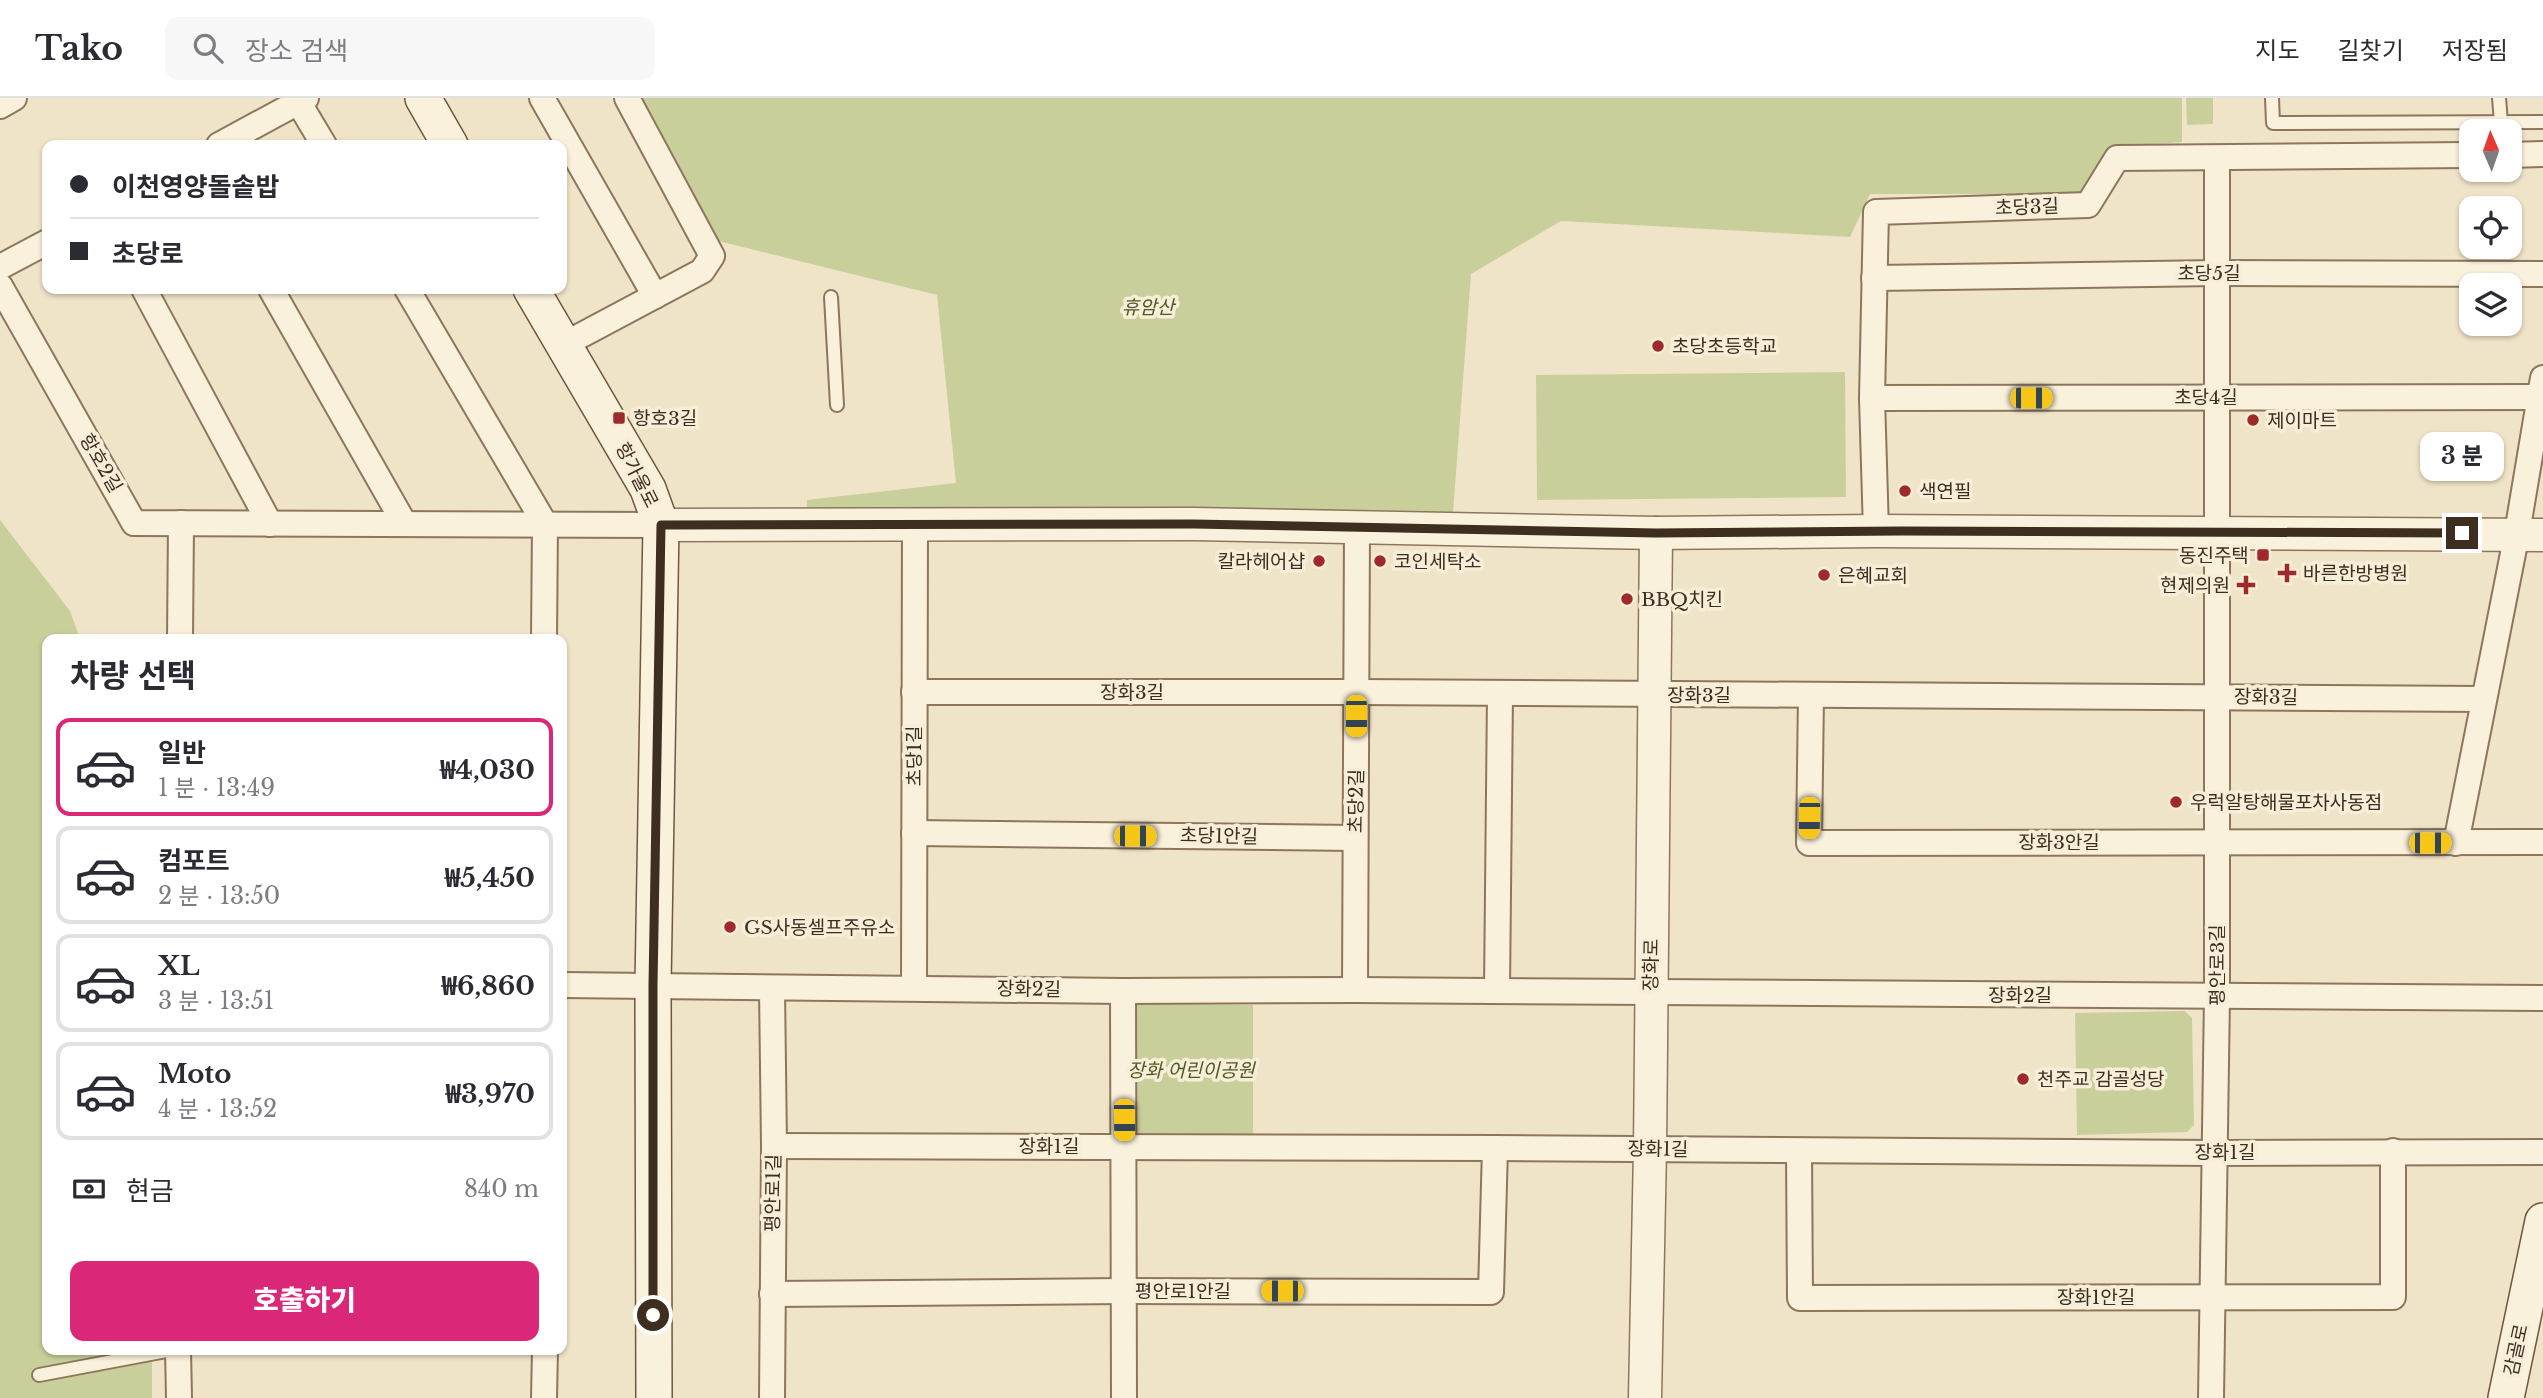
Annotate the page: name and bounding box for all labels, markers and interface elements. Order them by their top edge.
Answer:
search box [165,17,655,80]
text: Tako [35,28,123,69]
icon: search [189,29,227,67]
text: 장소 검색 [245,35,348,67]
text: 지도 [2255,36,2300,65]
text: 길찾기 [2338,36,2404,65]
text: 저장됨 [2442,36,2508,65]
north arrow [2459,119,2522,182]
map controls [2459,119,2522,336]
text: 이천영양돌솥밥 [112,171,279,203]
street label: 초당3길 [1995,194,2059,220]
button: locate [2459,196,2522,259]
text: 초당로 [112,238,184,270]
street label: 초당5길 [2177,262,2241,285]
button: layers [2459,273,2522,336]
park label: 휴암산 [1122,296,1177,319]
place label: 초당초등학교 [1672,335,1777,358]
marker: 초당초등학교 [1650,338,1666,354]
street label: 초당4길 [2174,386,2238,409]
car [2011,388,2053,409]
place label: 항호3길 [633,407,697,430]
place label: 제이마트 [2267,409,2337,432]
marker: 항호3길 [611,410,627,426]
marker: 제이마트 [2245,412,2261,428]
street label: 항호2길 [75,429,127,497]
callout: 3 분 [2420,432,2504,480]
street label: 항가울로 [611,439,663,511]
text: 3 분 [2441,442,2483,470]
place label: 색연필 [1919,480,1971,503]
marker: 색연필 [1897,483,1913,499]
route end [2446,517,2478,549]
place label: 동진주택 [2179,544,2249,567]
marker: 동진주택 [2255,547,2271,563]
place label: 칼라헤어샵 [1218,550,1305,573]
place label: 코인세탁소 [1394,550,1481,573]
marker: 칼라헤어샵 [1311,553,1327,569]
marker: 코인세탁소 [1372,553,1388,569]
place label: 바른한방병원 [2303,562,2408,585]
marker: 바른한방병원 [2277,563,2297,583]
place label: 은혜교회 [1838,564,1908,587]
marker: 은혜교회 [1816,567,1832,583]
place label: 현제의원 [2160,574,2230,597]
marker: 현제의원 [2236,575,2256,595]
place label: BBQ치킨 [1641,588,1723,611]
marker: BBQ치킨 [1619,591,1635,607]
text: 차량 선택 [70,656,196,696]
street label: 장화3길 [1100,681,1164,704]
street label: 장화3길 [1667,684,1731,707]
street label: 장화3길 [2234,685,2298,709]
car [1346,695,1367,737]
street label: 초당1길 [903,726,926,786]
icon: car [74,736,137,799]
text: 일반 [158,737,206,769]
text: ₩4,030 [440,754,535,786]
street label: 초당2길 [1344,769,1368,833]
text: 1 분 · 13:49 [158,774,275,802]
place label: 우럭알탕해물포차사동점 [2190,791,2382,814]
marker: 우럭알탕해물포차사동점 [2168,794,2184,810]
car [1799,797,1820,839]
street label: 초당1안길 [1180,824,1258,848]
car [1115,826,1157,847]
street label: 장화3안길 [2018,831,2100,854]
car [2410,833,2452,854]
icon: car [74,844,137,907]
text: 컴포트 [158,845,230,877]
text: ₩5,450 [445,862,535,894]
text: 2 분 · 13:50 [158,882,280,910]
place label: GS사동셀프주유소 [744,916,895,939]
marker: GS사동셀프주유소 [722,919,738,935]
street label: 평안로3길 [2206,924,2229,1006]
street label: 장화로 [1639,939,1663,991]
text: XL [158,950,200,982]
icon: car [74,952,137,1015]
text: ₩6,860 [441,970,535,1002]
street label: 장화2길 [997,977,1061,1001]
street label: 장화2길 [1988,984,2052,1007]
text: 3 분 · 13:51 [158,987,274,1015]
text: Moto [158,1058,231,1090]
park label: 장화 어린이공원 [1127,1059,1256,1082]
icon: car [74,1060,137,1123]
place label: 천주교 감골성당 [2037,1068,2165,1091]
marker: 천주교 감골성당 [2015,1071,2031,1087]
text: ₩3,970 [445,1078,535,1110]
text: 4 분 · 13:52 [158,1095,277,1123]
car [1114,1099,1135,1141]
street label: 장화1길 [1019,1135,1079,1158]
street label: 장화1길 [1627,1137,1689,1161]
street label: 장화1길 [2195,1141,2255,1164]
street label: 평안로1길 [761,1154,785,1232]
icon: cash [70,1170,108,1208]
text: 현금 [126,1175,174,1207]
text: 840 m [464,1175,539,1203]
button: 호출하기 [70,1261,539,1341]
street label: 평안로1안길 [1135,1280,1231,1303]
car [1262,1281,1304,1302]
street label: 장화1안길 [2057,1286,2135,1309]
route start [637,1299,669,1331]
street label: 감골로 [2499,1322,2533,1378]

